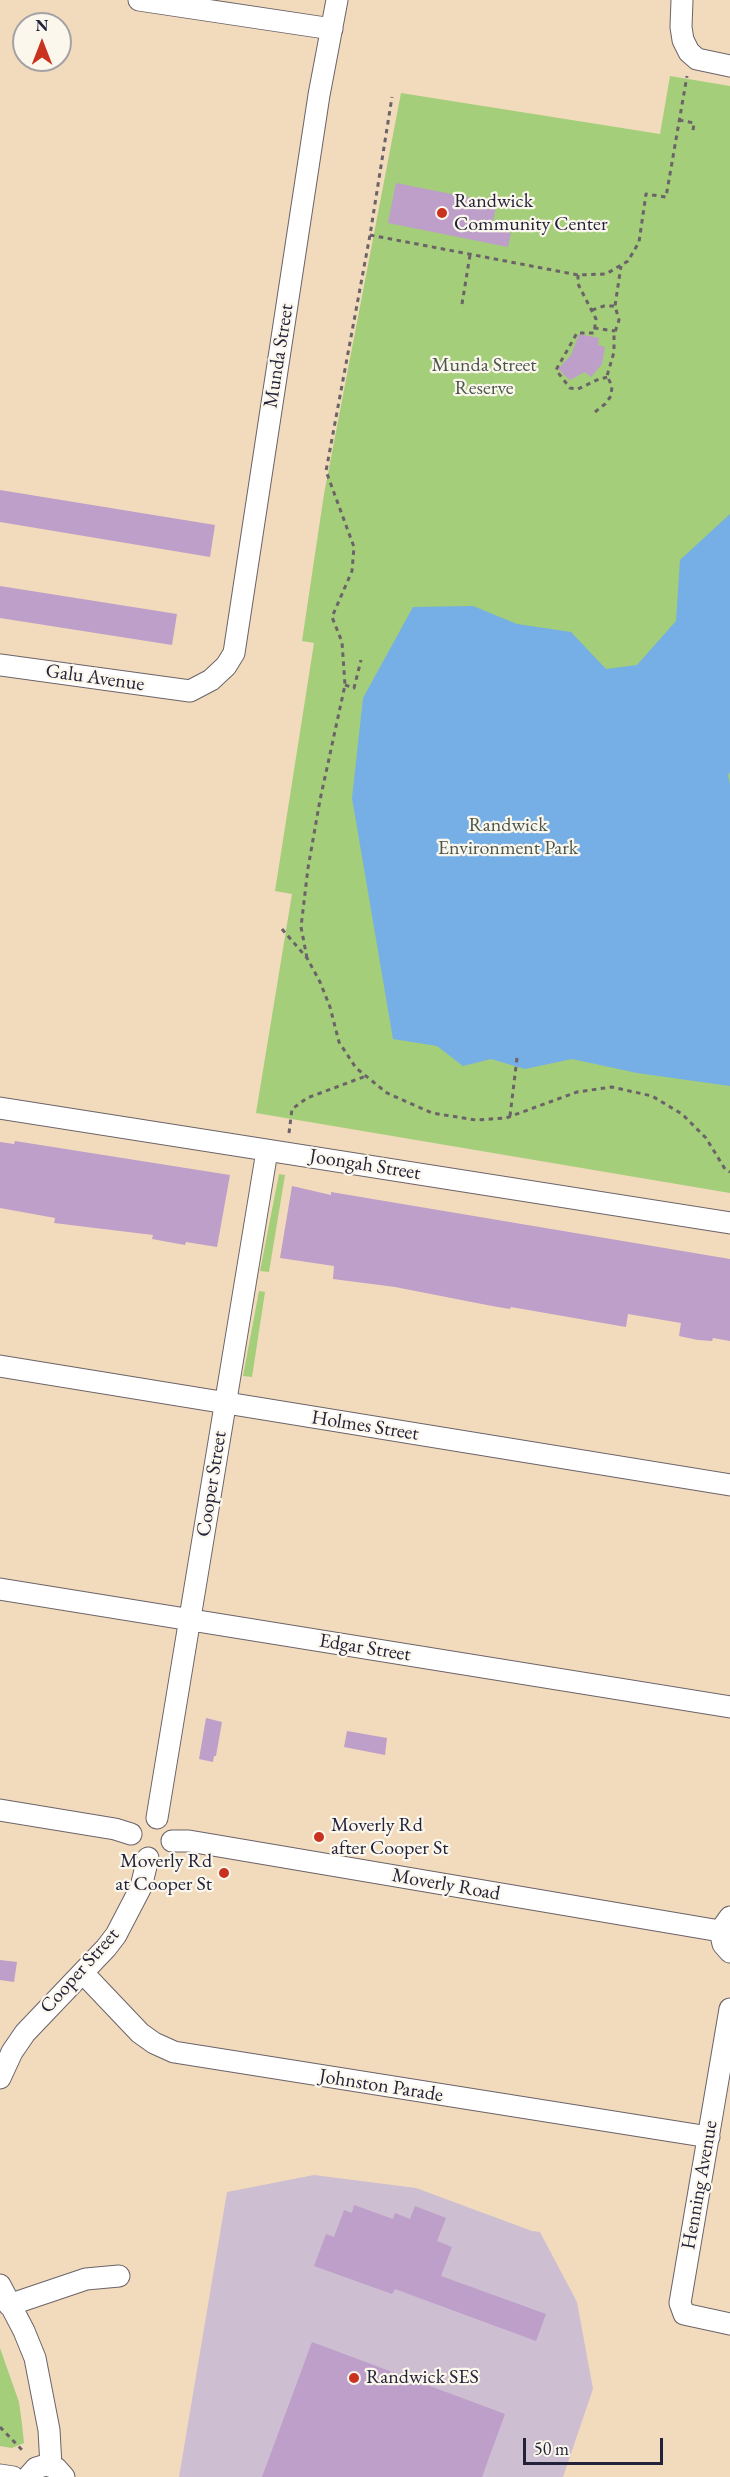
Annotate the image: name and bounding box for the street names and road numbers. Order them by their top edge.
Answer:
street label: Munda Street [259,302,299,410]
street label: Galu Avenue [44,659,146,697]
street label: Joongah Street [308,1144,422,1186]
street label: Holmes Street [310,1406,420,1446]
street label: Cooper Street [192,1429,232,1539]
street label: Edgar Street [318,1629,412,1667]
street label: Moverly Road [390,1864,502,1906]
street label: Cooper Street [35,1923,125,2019]
street label: Johnston Parade [317,2064,445,2108]
street label: Henning Avenue [677,2119,723,2251]

